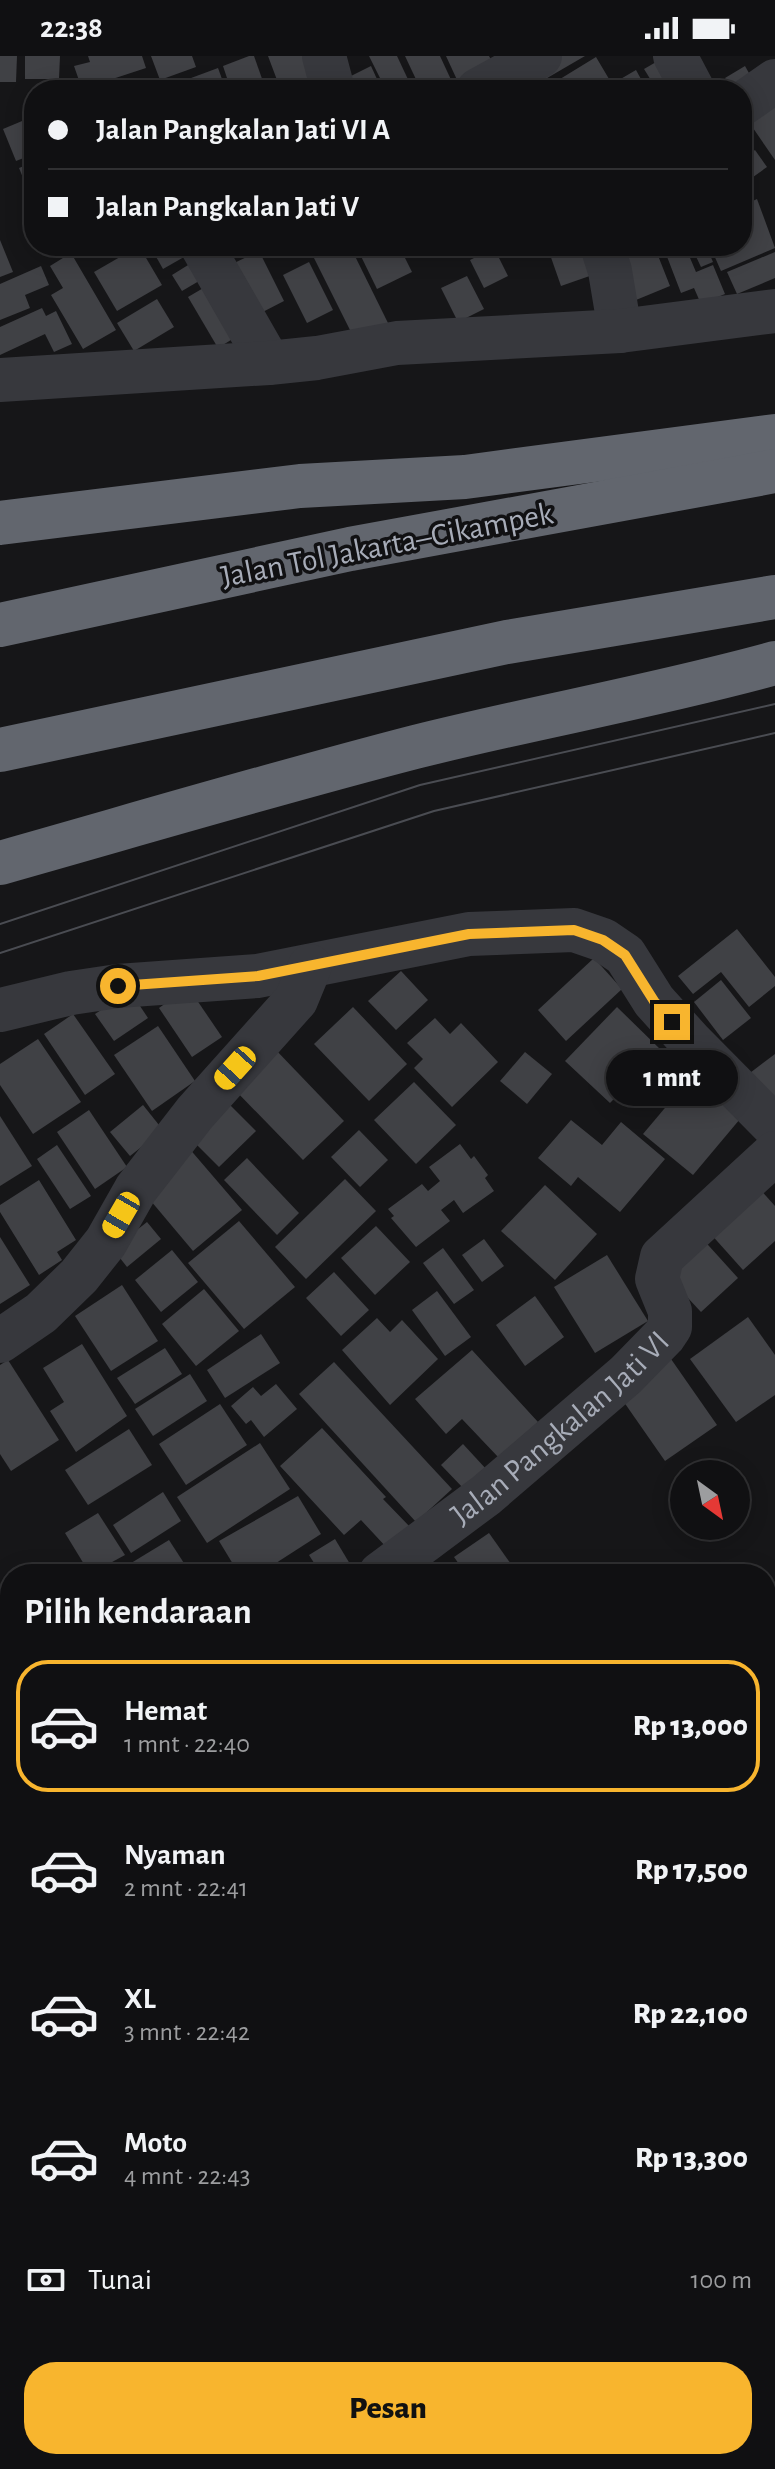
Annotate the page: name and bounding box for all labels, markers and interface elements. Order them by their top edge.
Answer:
text: 22:38 [40,13,103,43]
text: Jalan Pangkalan Jati VI A [96,115,390,145]
text: Jalan Pangkalan Jati V [96,192,359,222]
street label: Jalan Tol Jakarta–Cikampek [218,497,556,593]
route start [100,968,136,1004]
route end [654,1004,690,1040]
car [210,1042,260,1094]
callout: 1 mnt [606,1050,738,1106]
text: 1 mnt [643,1065,701,1091]
car [99,1188,143,1242]
street label: Jalan Pangkalan Jati VI [445,1325,675,1531]
north arrow [670,1460,750,1540]
map controls [670,1460,750,1540]
text: Pilih kendaraan [24,1594,252,1630]
icon: car [28,1690,100,1762]
text: Hemat [124,1696,207,1726]
text: Rp 13,000 [633,1711,748,1741]
text: 1 mnt · 22:40 [124,1731,250,1757]
icon: car [28,1834,100,1906]
text: Nyaman [124,1840,226,1870]
text: Rp 17,500 [635,1855,748,1885]
text: 2 mnt · 22:41 [124,1875,248,1901]
icon: car [28,1978,100,2050]
text: XL [124,1984,156,2014]
text: Rp 22,100 [633,1999,748,2029]
text: 3 mnt · 22:42 [124,2019,250,2045]
icon: car [28,2122,100,2194]
text: Moto [124,2128,187,2158]
text: Rp 13,300 [635,2143,748,2173]
text: 4 mnt · 22:43 [124,2163,250,2189]
icon: cash [24,2258,68,2302]
text: Tunai [88,2265,152,2295]
text: 100 m [691,2267,752,2293]
button: Pesan [24,2362,752,2454]

